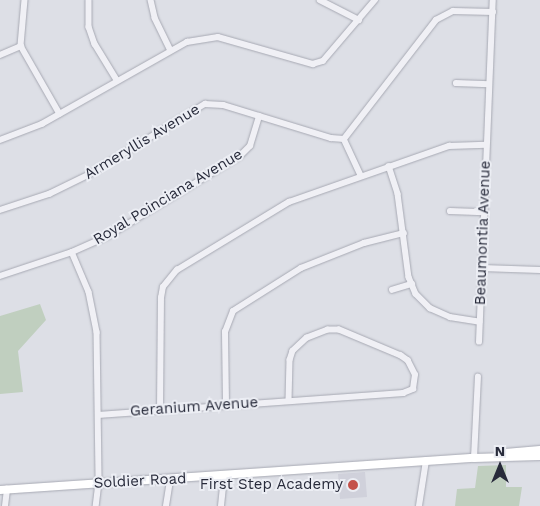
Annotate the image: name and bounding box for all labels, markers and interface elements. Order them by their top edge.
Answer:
street label: Armeryllis Avenue [81,100,203,184]
street label: Royal Poinciana Avenue [89,145,247,249]
street label: Beaumontia Avenue [471,160,495,306]
street label: Geranium Avenue [129,394,259,420]
north arrow [475,441,525,491]
text: N [495,443,505,459]
street label: Soldier Road [93,470,187,492]
place label: First Step Academy [199,476,343,494]
marker: First Step Academy [347,479,359,491]

